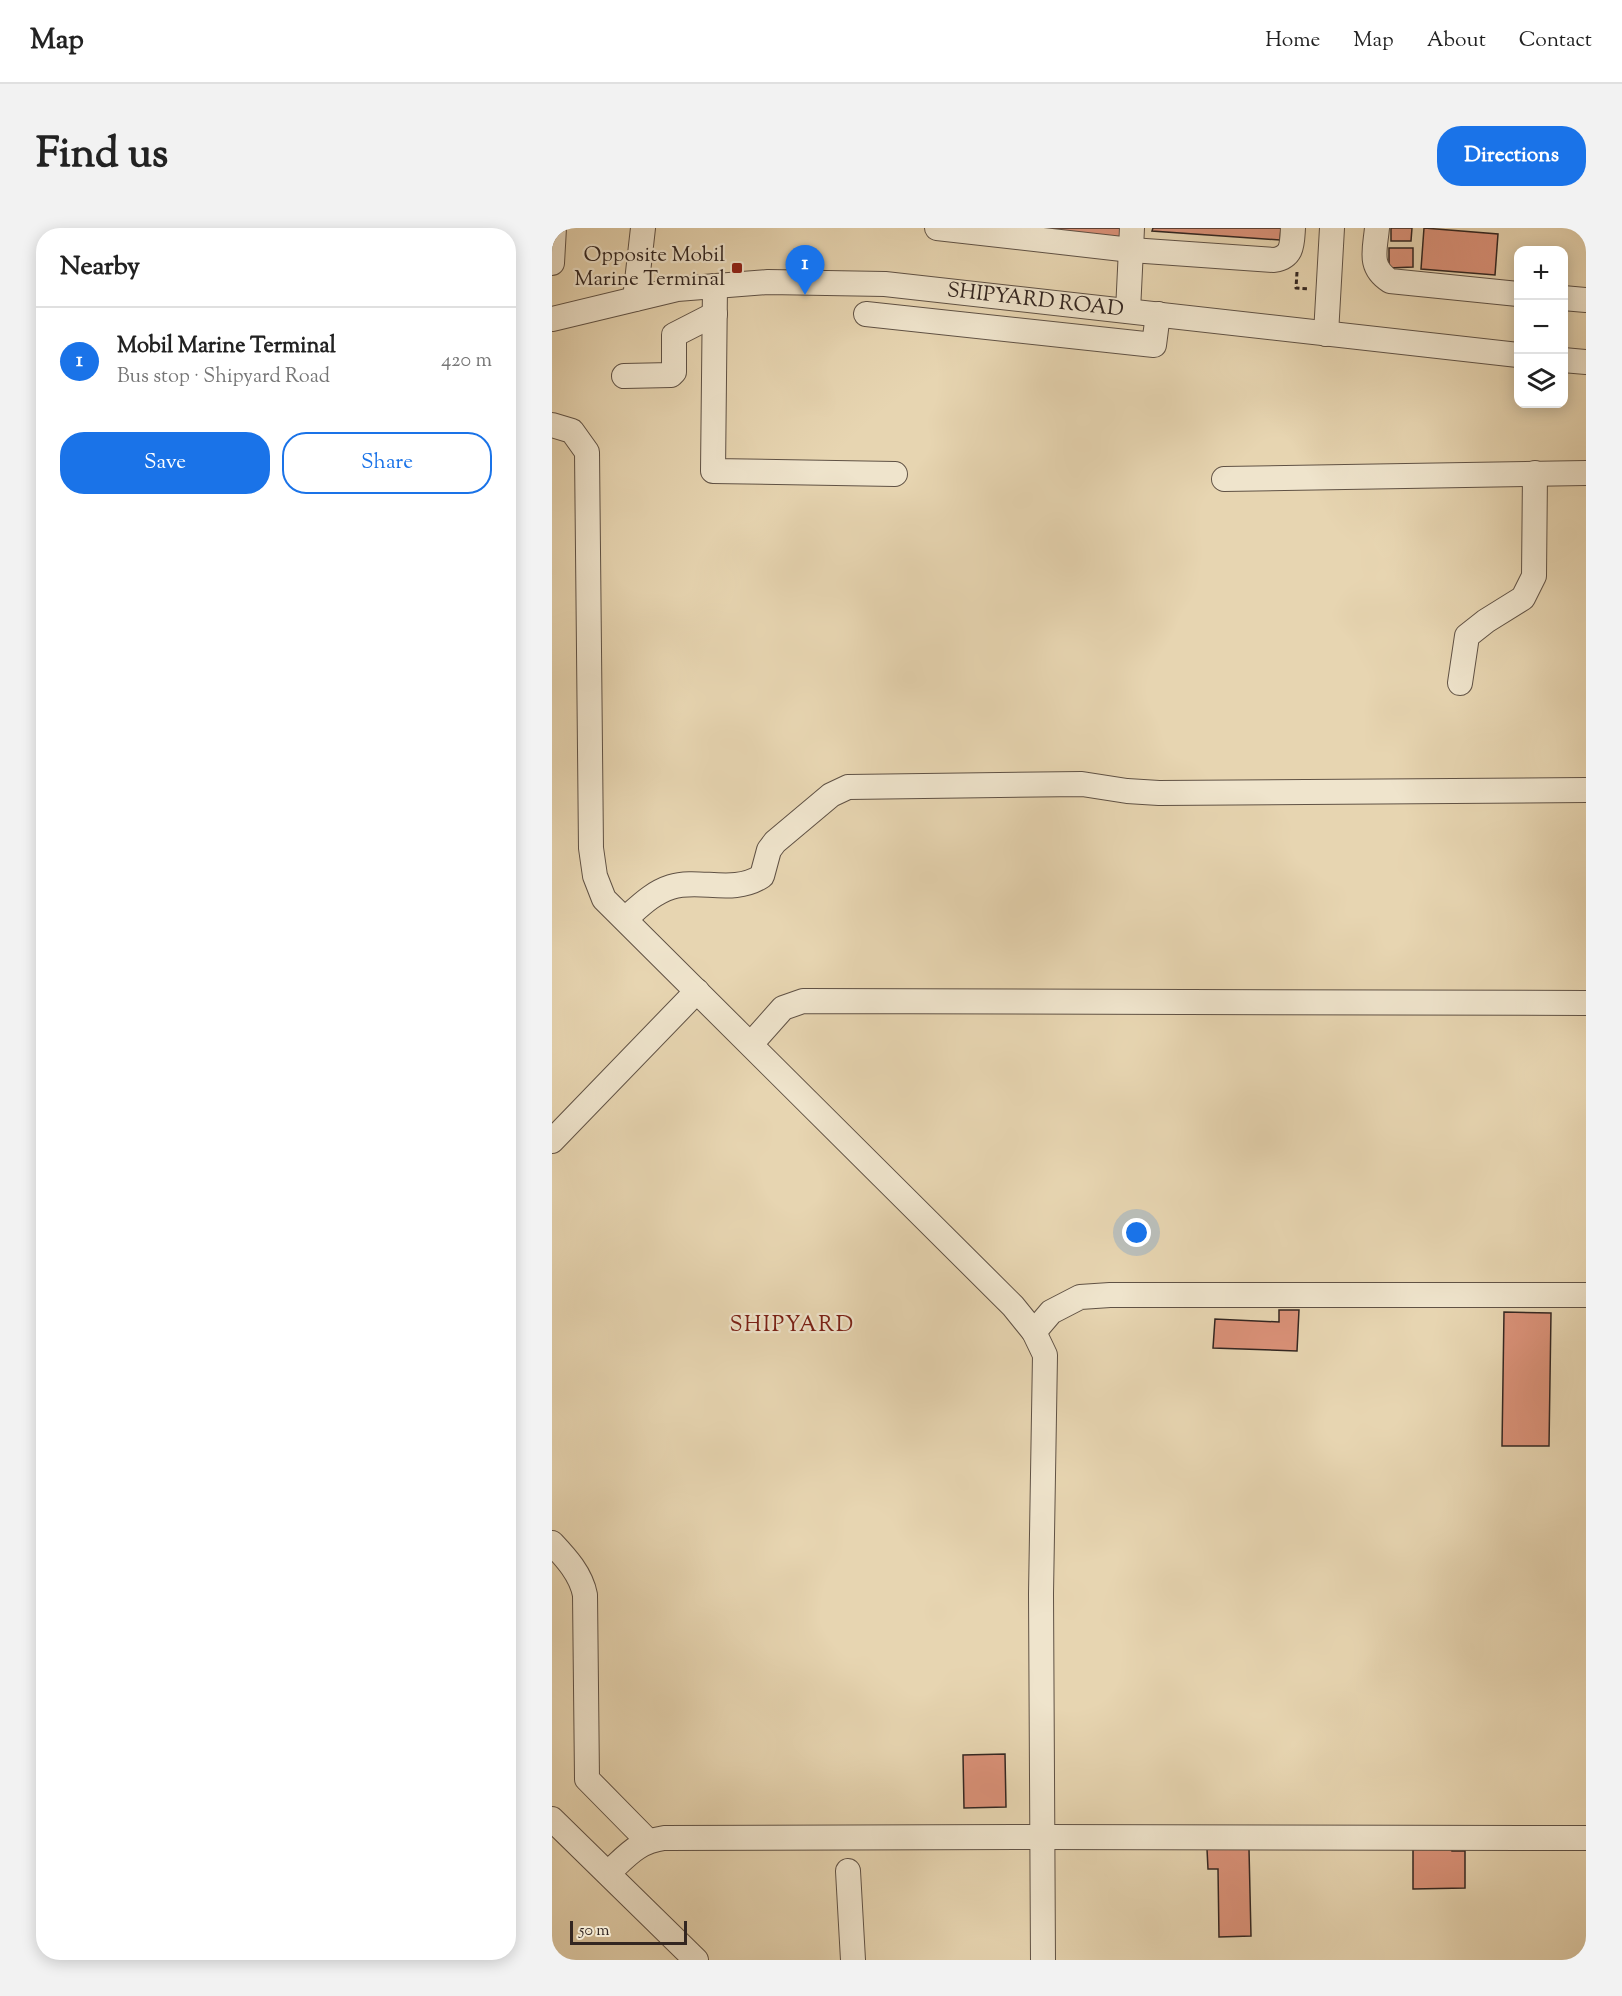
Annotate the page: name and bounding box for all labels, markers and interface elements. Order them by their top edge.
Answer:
text: Map [30,21,84,61]
text: Home [1265,26,1320,56]
text: Map [1353,26,1394,56]
text: About [1427,26,1486,56]
text: Contact [1519,26,1592,56]
text: Find us [36,126,168,186]
button: Directions [1437,126,1586,186]
place label: Opposite Mobil Marine Terminal [574,241,725,295]
pin: 1 [786,245,824,295]
map controls [1514,246,1568,408]
button: + [1514,246,1568,300]
text: Nearby [60,249,140,286]
marker: Opposite Mobil Marine Terminal [730,261,744,275]
street label: SHIPYARD ROAD [945,276,1125,326]
button: − [1514,300,1568,354]
text: Mobil Marine Terminal [117,331,336,363]
text: 1 [76,347,83,376]
text: 420 m [441,347,492,376]
button: layers [1514,354,1568,408]
text: Bus stop · Shipyard Road [117,363,330,392]
button: Save [60,432,270,494]
button: Share [282,432,492,494]
your location [1122,1218,1151,1247]
district label: SHIPYARD [729,1310,855,1342]
scale bar [570,1918,687,1946]
text: 50 m [579,1920,610,1943]

